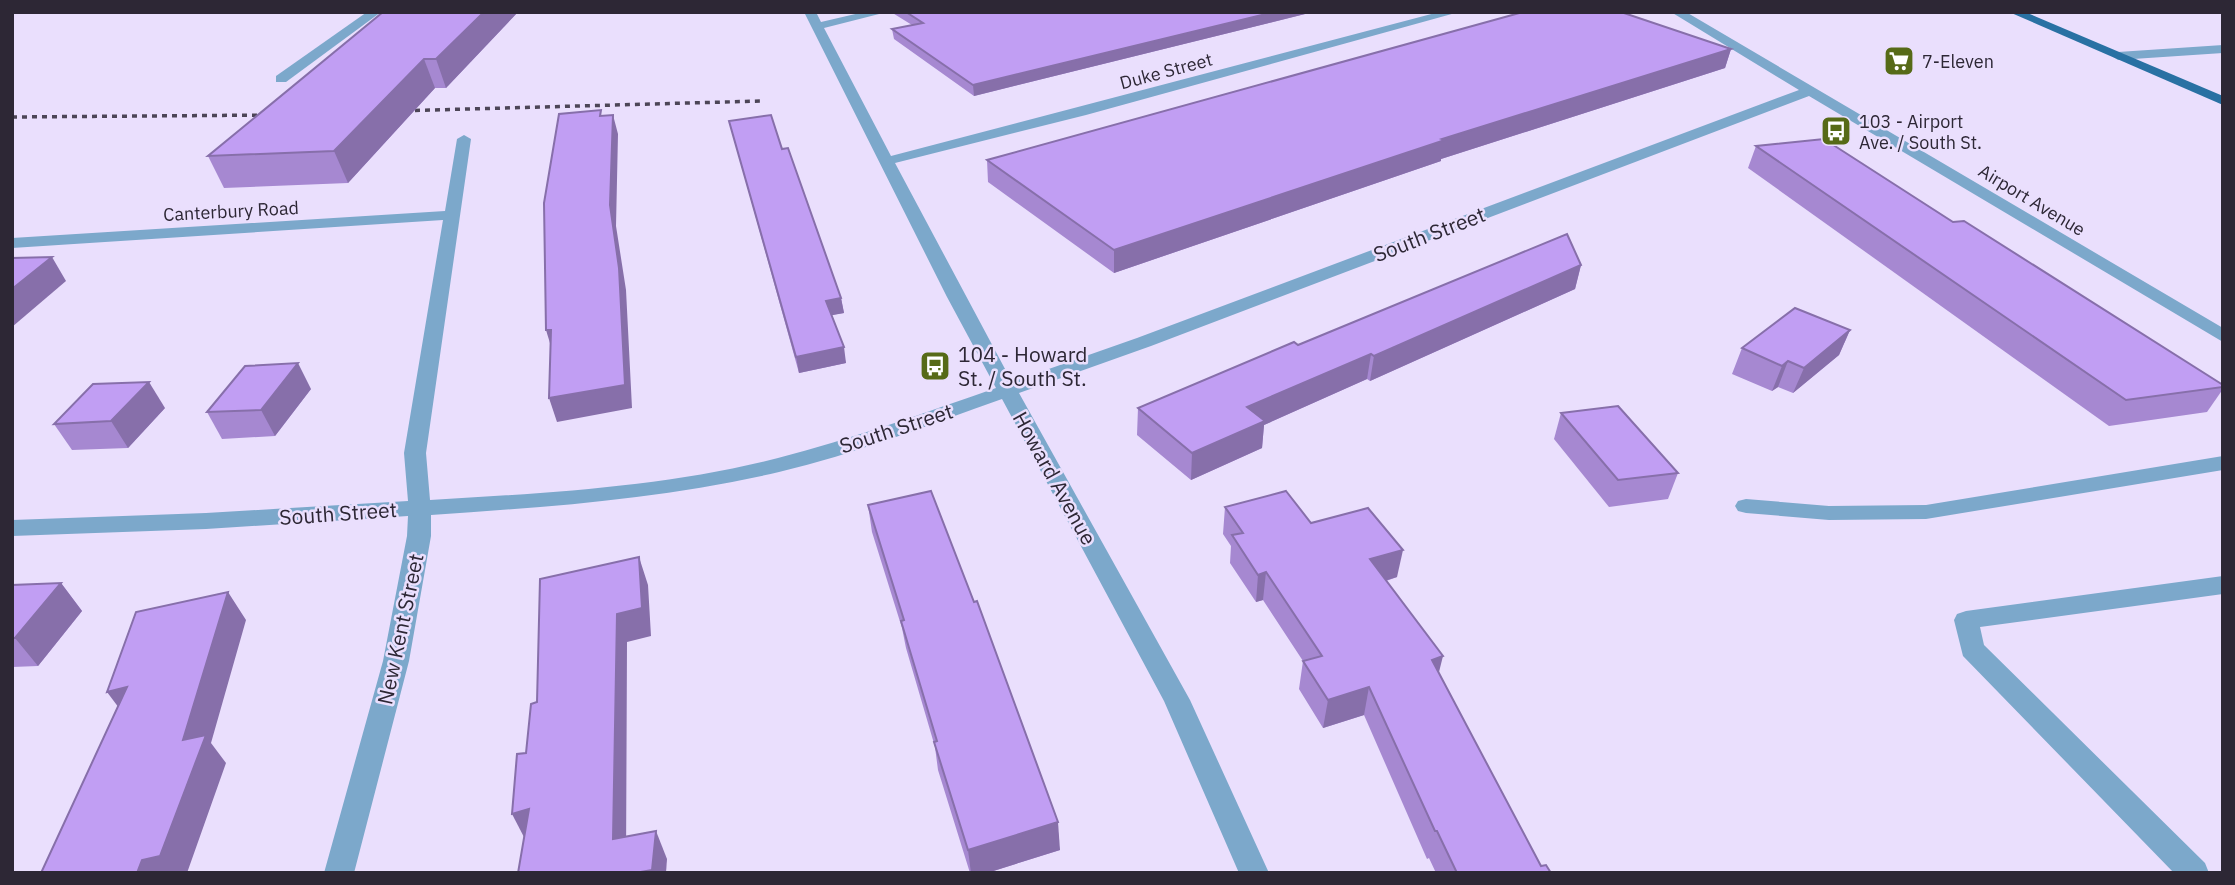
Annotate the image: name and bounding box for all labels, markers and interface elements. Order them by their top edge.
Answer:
supermarket icon: 7-Eleven [1882,44,1916,78]
street label: Duke Street [1117,48,1215,94]
place label: 7-Eleven [1922,50,1994,73]
place label: 103 - Airport Ave. / South St. [1859,110,1982,154]
bus stop icon: 103 - Airport Ave. / South St. [1819,114,1853,148]
street label: Airport Avenue [1974,159,2090,241]
street label: Canterbury Road [163,196,299,226]
street label: South Street [1369,200,1489,268]
place label: 104 - Howard St. / South St. [958,340,1088,392]
bus stop icon: 104 - Howard St. / South St. [918,349,952,383]
street label: South Street [836,396,956,460]
street label: Howard Avenue [1007,406,1103,550]
street label: South Street [278,495,398,531]
street label: New Kent Street [370,551,430,707]

